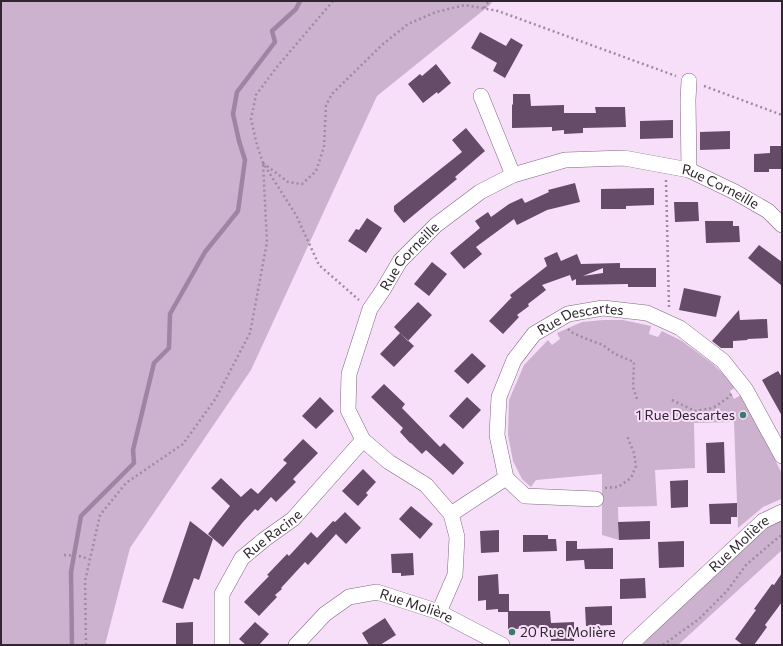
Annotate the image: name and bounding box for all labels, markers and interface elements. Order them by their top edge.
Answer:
street label: Rue Corneille [681,160,762,212]
street label: Rue Corneille [376,218,442,293]
street label: Rue Descartes [534,299,625,338]
place label: 1 Rue Descartes [636,406,735,423]
marker: 1 Rue Descartes [738,410,748,420]
street label: Rue Racine [239,506,305,562]
street label: Rue Molière [705,511,771,575]
street label: Rue Molière [378,585,456,626]
place label: 20 Rue Molière [520,623,616,640]
marker: 20 Rue Molière [507,627,517,637]

